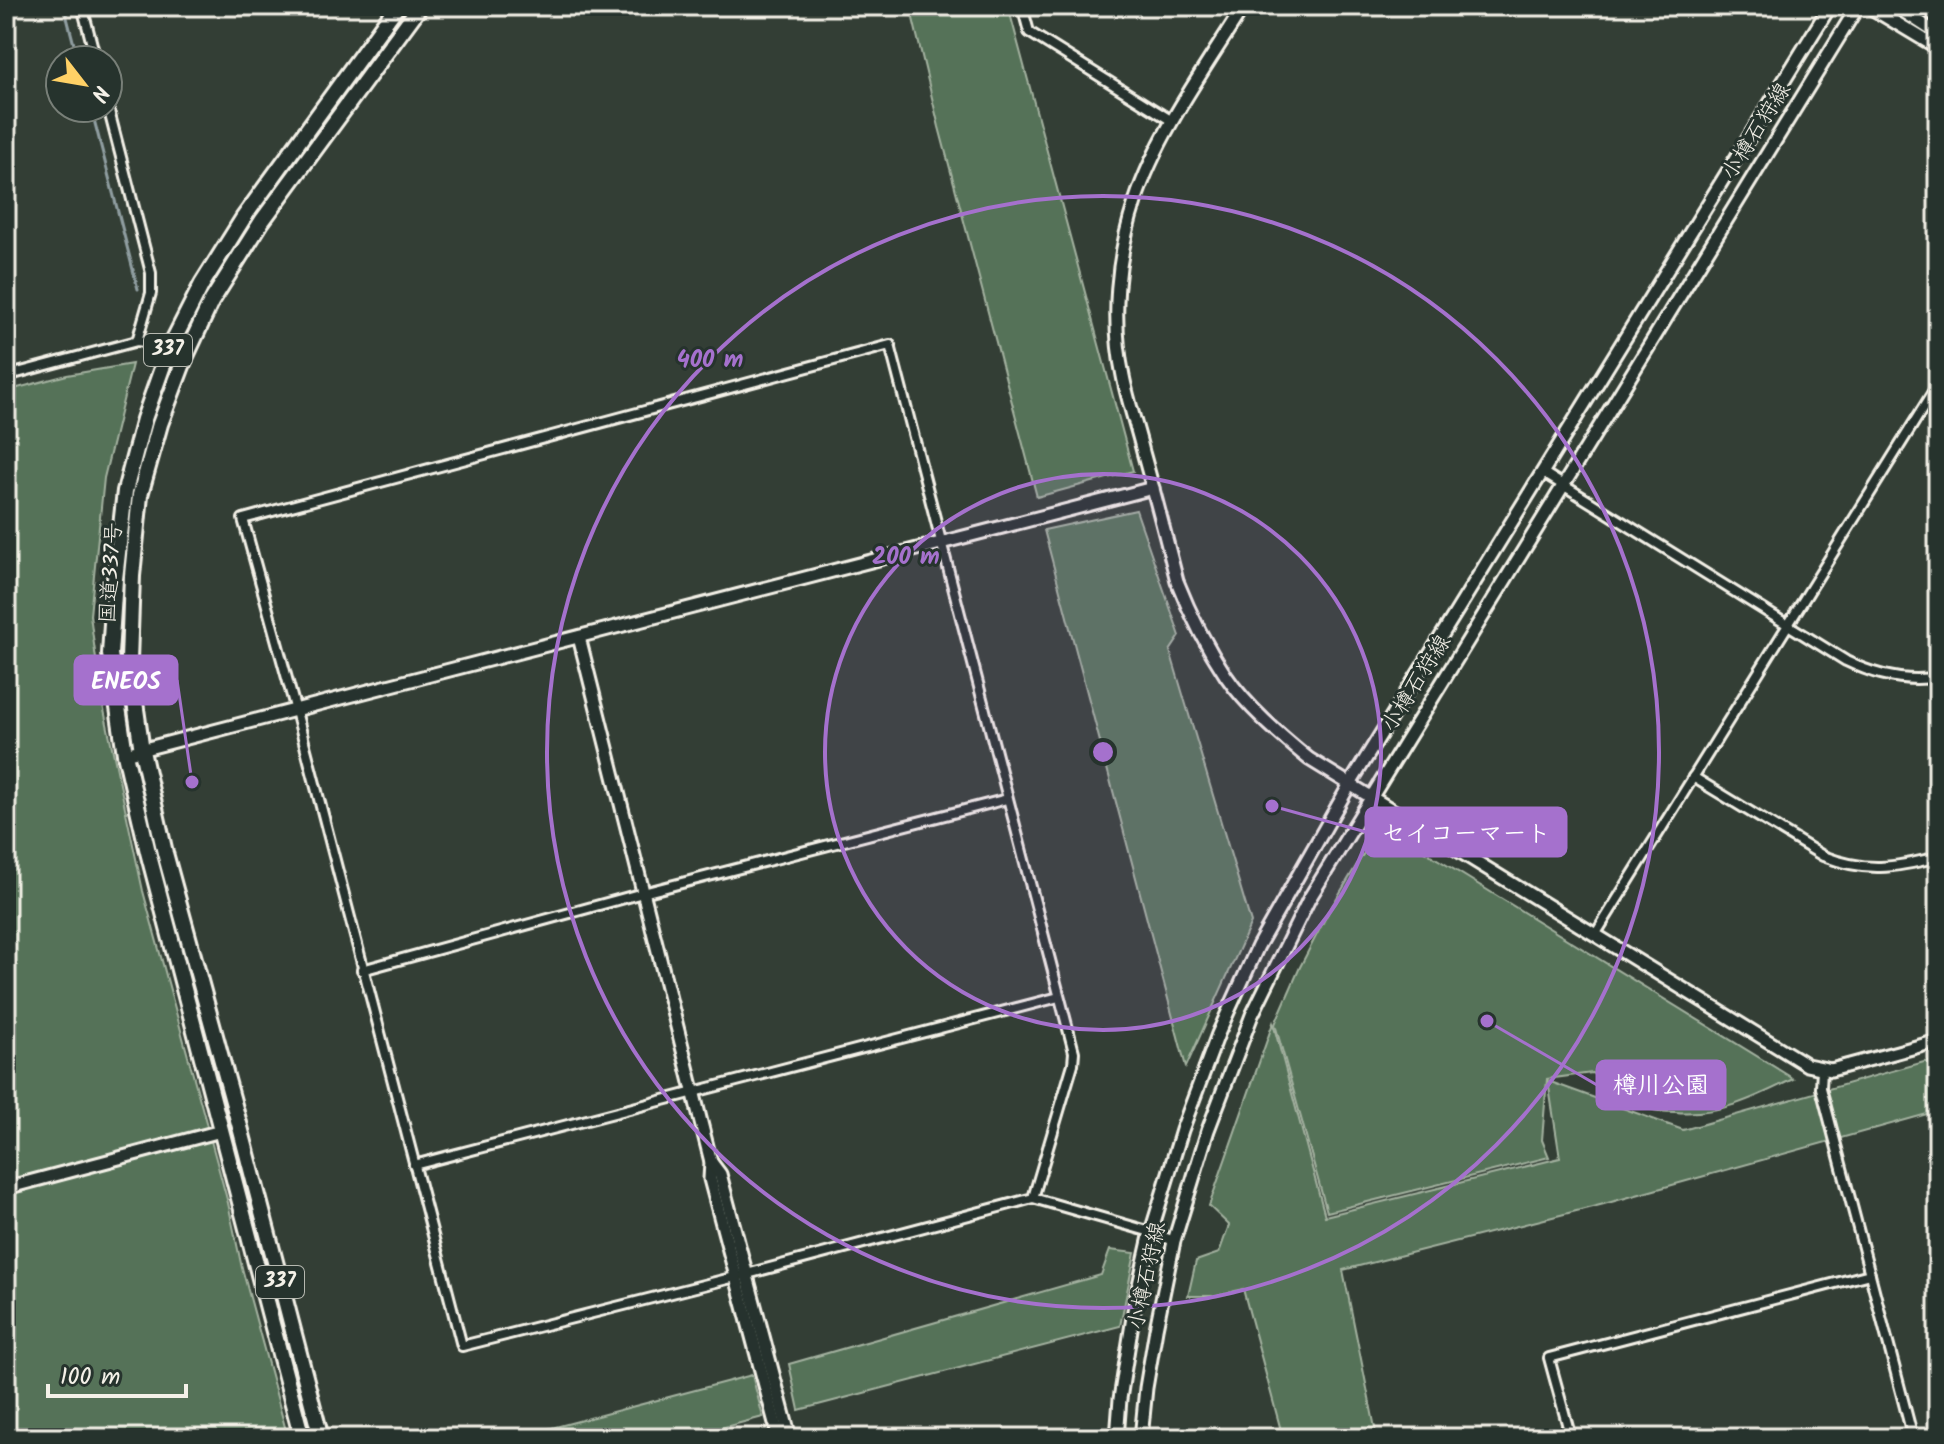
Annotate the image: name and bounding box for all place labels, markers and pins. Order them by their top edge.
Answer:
callout: ENEOS [75,656,177,704]
centre of rings [1089,738,1117,766]
callout: セイコーマート [1366,808,1566,856]
callout: 樽川公園 [1597,1061,1725,1109]

